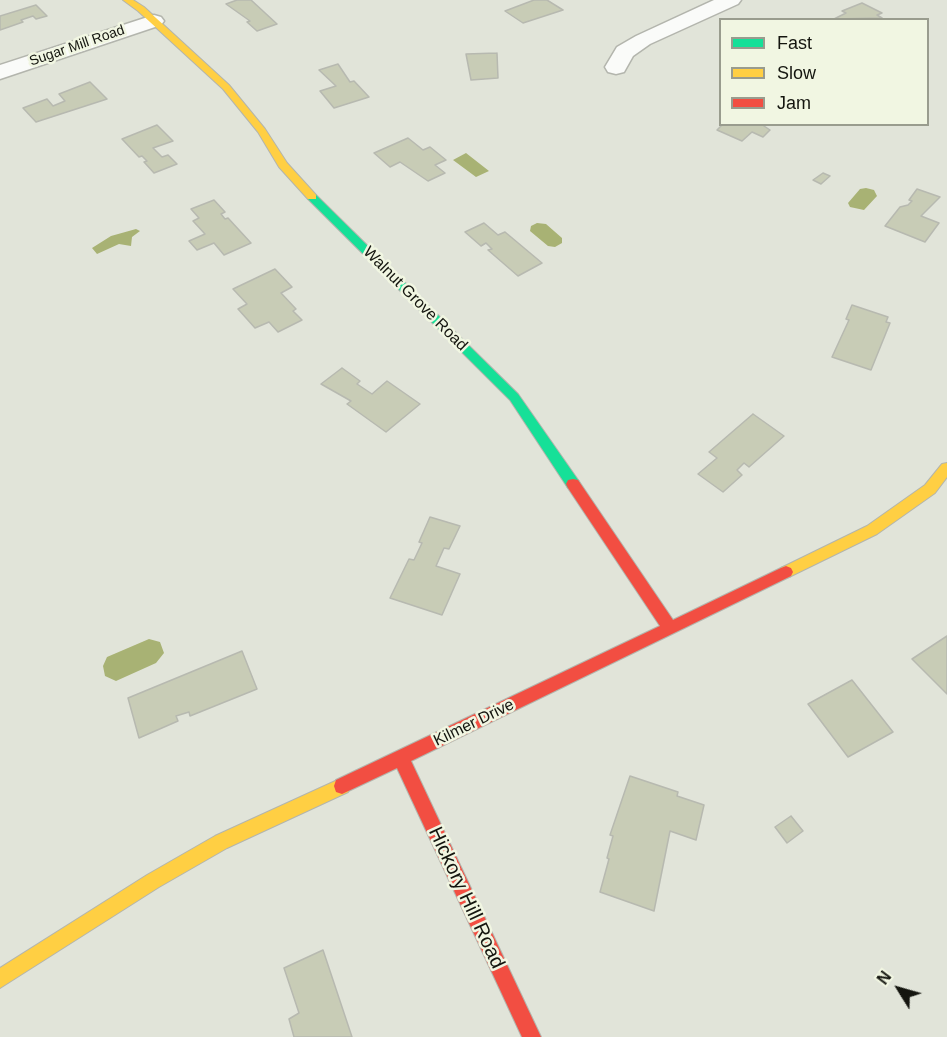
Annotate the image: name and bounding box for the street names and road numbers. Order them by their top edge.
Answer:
street label: Sugar Mill Road [27,22,127,70]
street label: Walnut Grove Road [359,243,471,355]
street label: Kilmer Drive [431,695,517,751]
street label: Hickory Hill Road [423,823,509,973]

